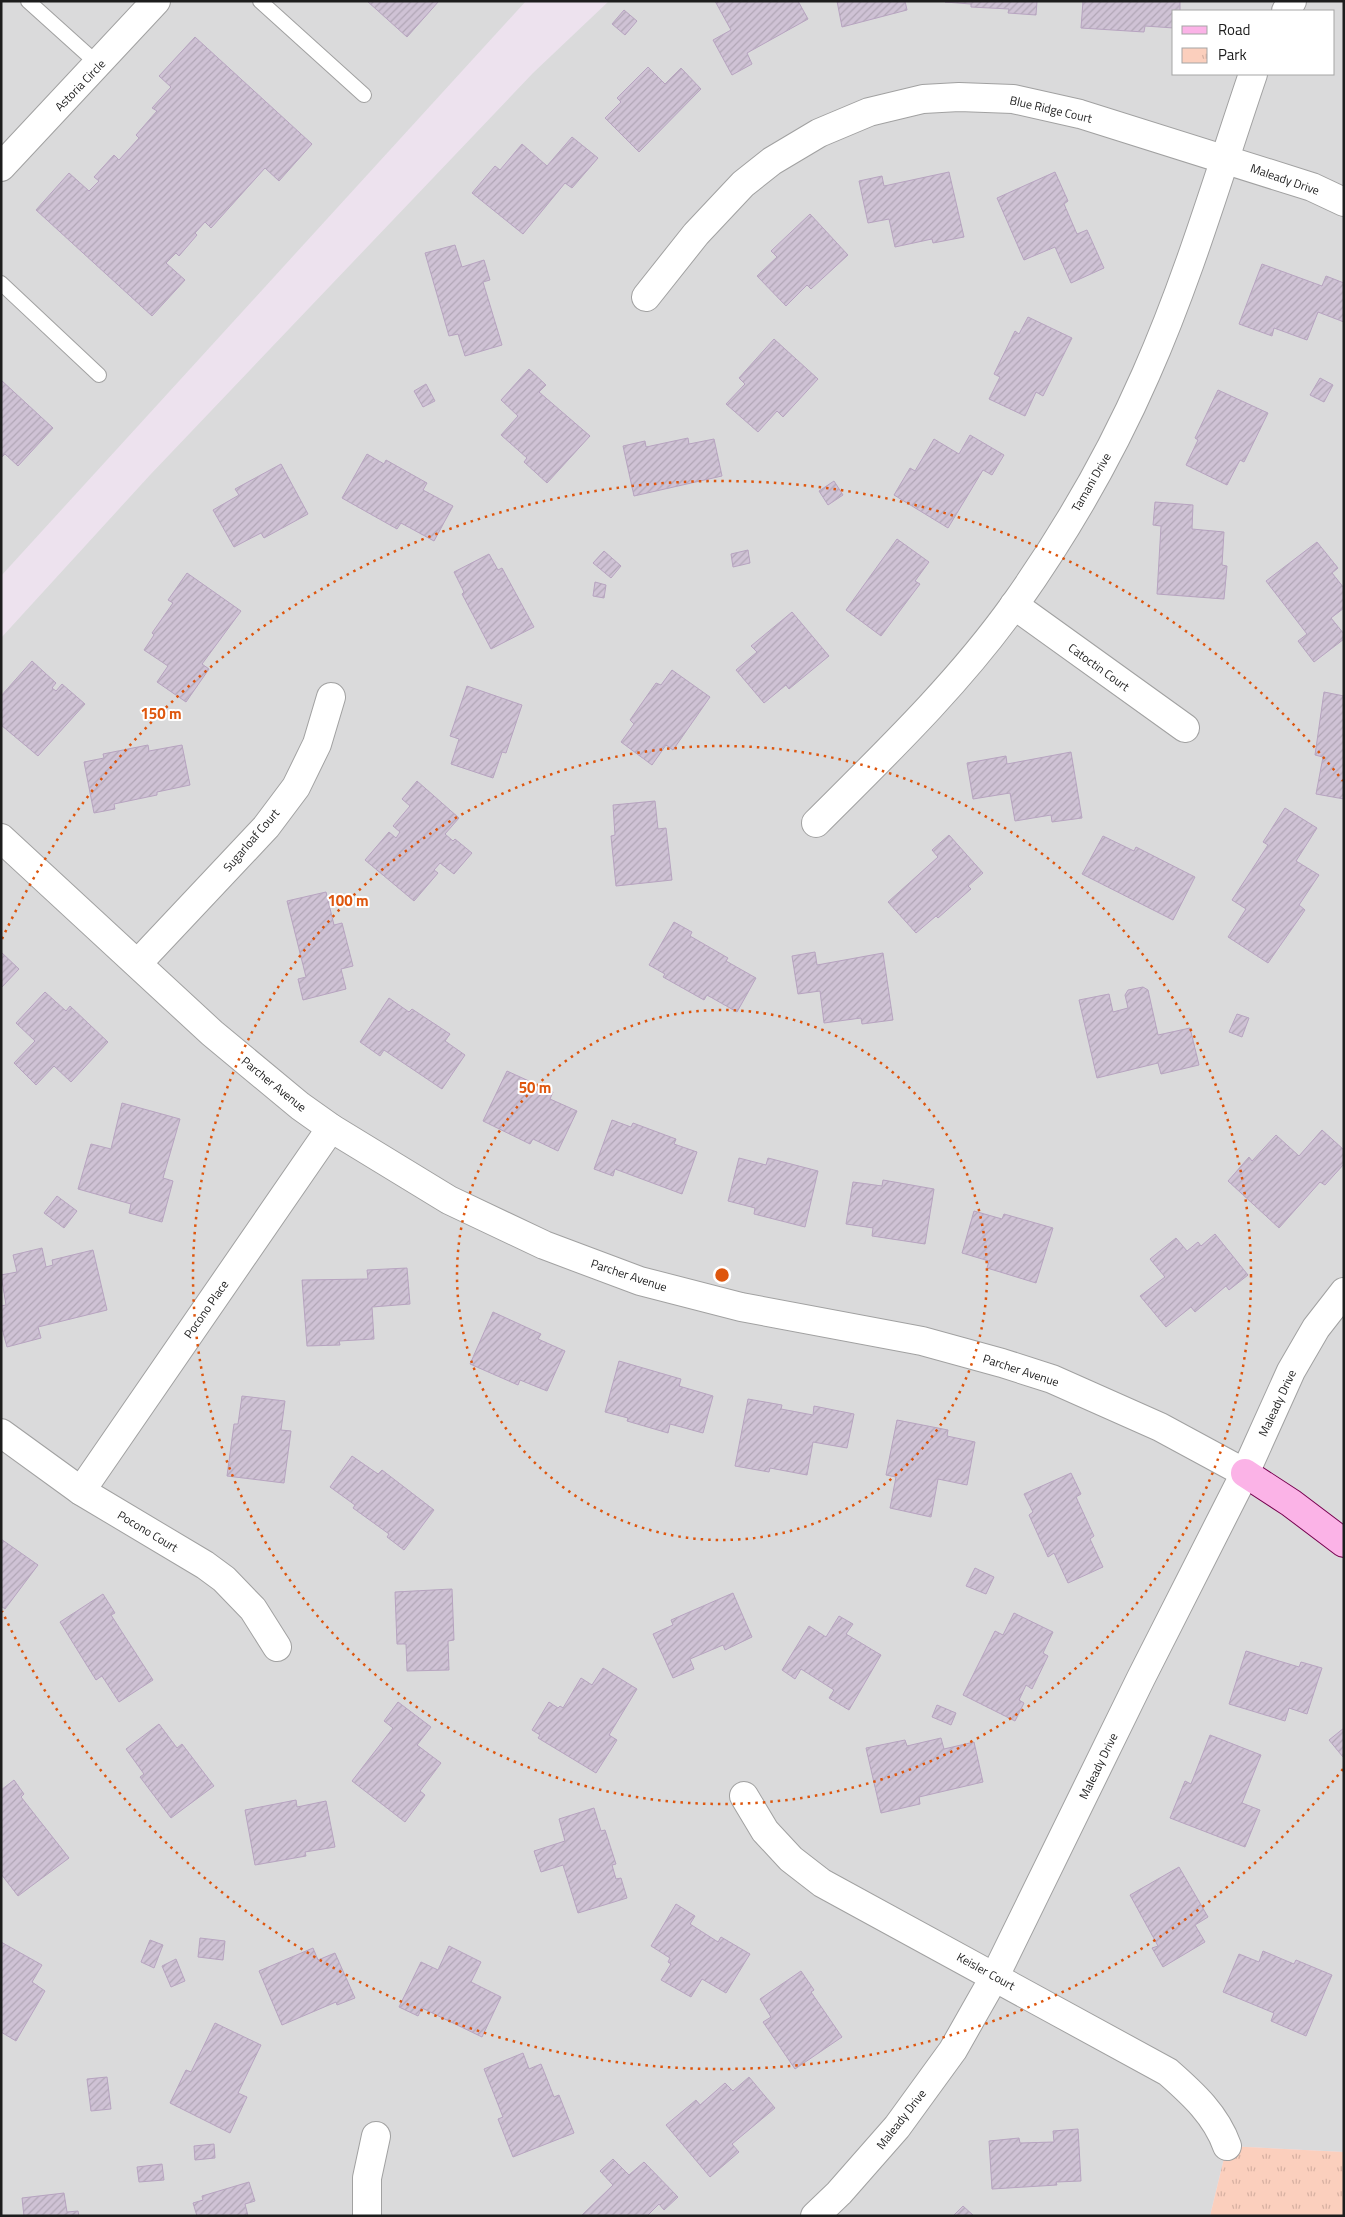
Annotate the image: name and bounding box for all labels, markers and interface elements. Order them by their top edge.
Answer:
legend [1172,10,1335,75]
text: Road [1218,18,1250,41]
text: Park [1218,43,1247,66]
street label: Astoria Circle [50,55,110,115]
street label: Blue Ridge Court [1008,90,1095,128]
street label: Maleady Drive [1248,158,1322,200]
street label: Tamani Drive [1066,449,1116,515]
street label: Catoctin Court [1064,638,1134,696]
text: 150 m [140,702,182,725]
street label: Sugarloaf Court [218,804,284,876]
text: 100 m [327,889,369,912]
street label: Parcher Avenue [237,1052,311,1116]
text: 50 m [519,1076,551,1099]
street label: Parcher Avenue [588,1254,670,1296]
centre of rings [713,1266,731,1284]
street label: Pocono Place [179,1276,233,1342]
street label: Parcher Avenue [980,1349,1062,1391]
street label: Maleady Drive [1253,1366,1301,1440]
street label: Pocono Court [114,1505,183,1557]
street label: Maleady Drive [1074,1729,1122,1803]
street label: Keisler Court [953,1947,1019,1995]
street label: Maleady Drive [871,2085,931,2153]

